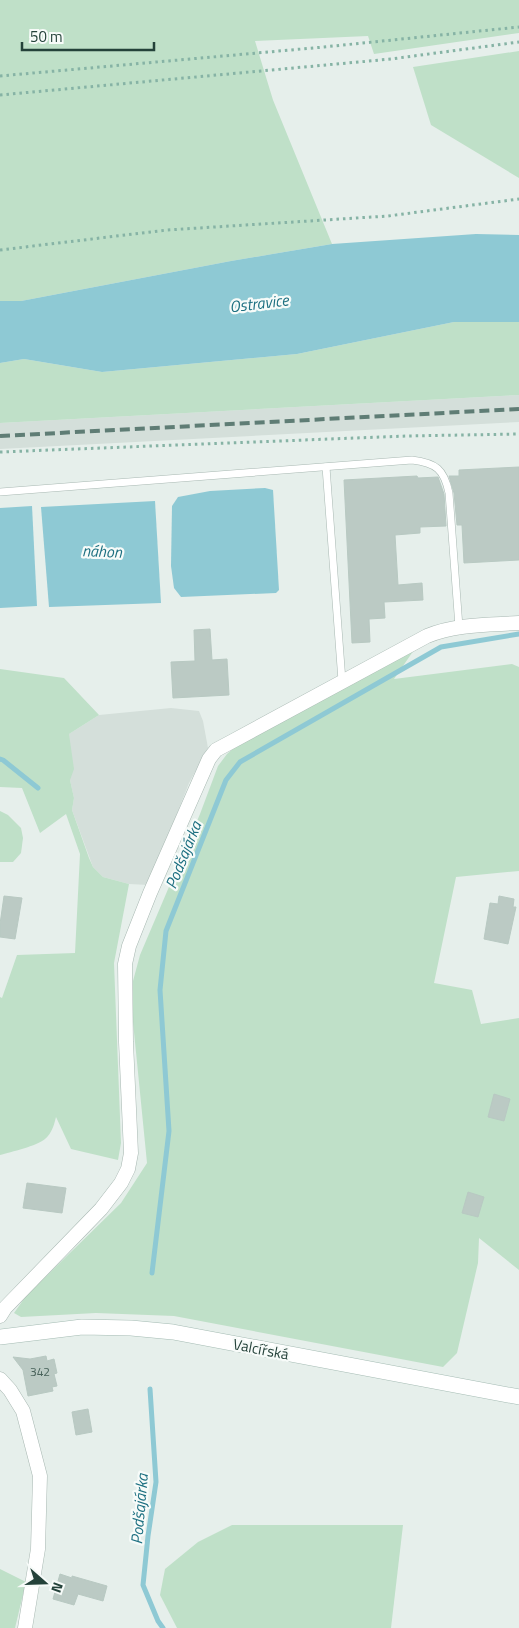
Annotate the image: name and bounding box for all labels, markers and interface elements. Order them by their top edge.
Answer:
scale bar [22,20,155,52]
text: 50 m [30,25,63,48]
water label: Ostravice [228,287,291,319]
water label: náhon [82,538,123,564]
water label: Podšajárka [159,817,208,892]
street label: Valcířská [231,1332,291,1366]
house number: 342 [30,1362,50,1381]
water label: Podšajárka [124,1472,154,1545]
north arrow [20,1558,70,1608]
text: N [46,1579,69,1596]

